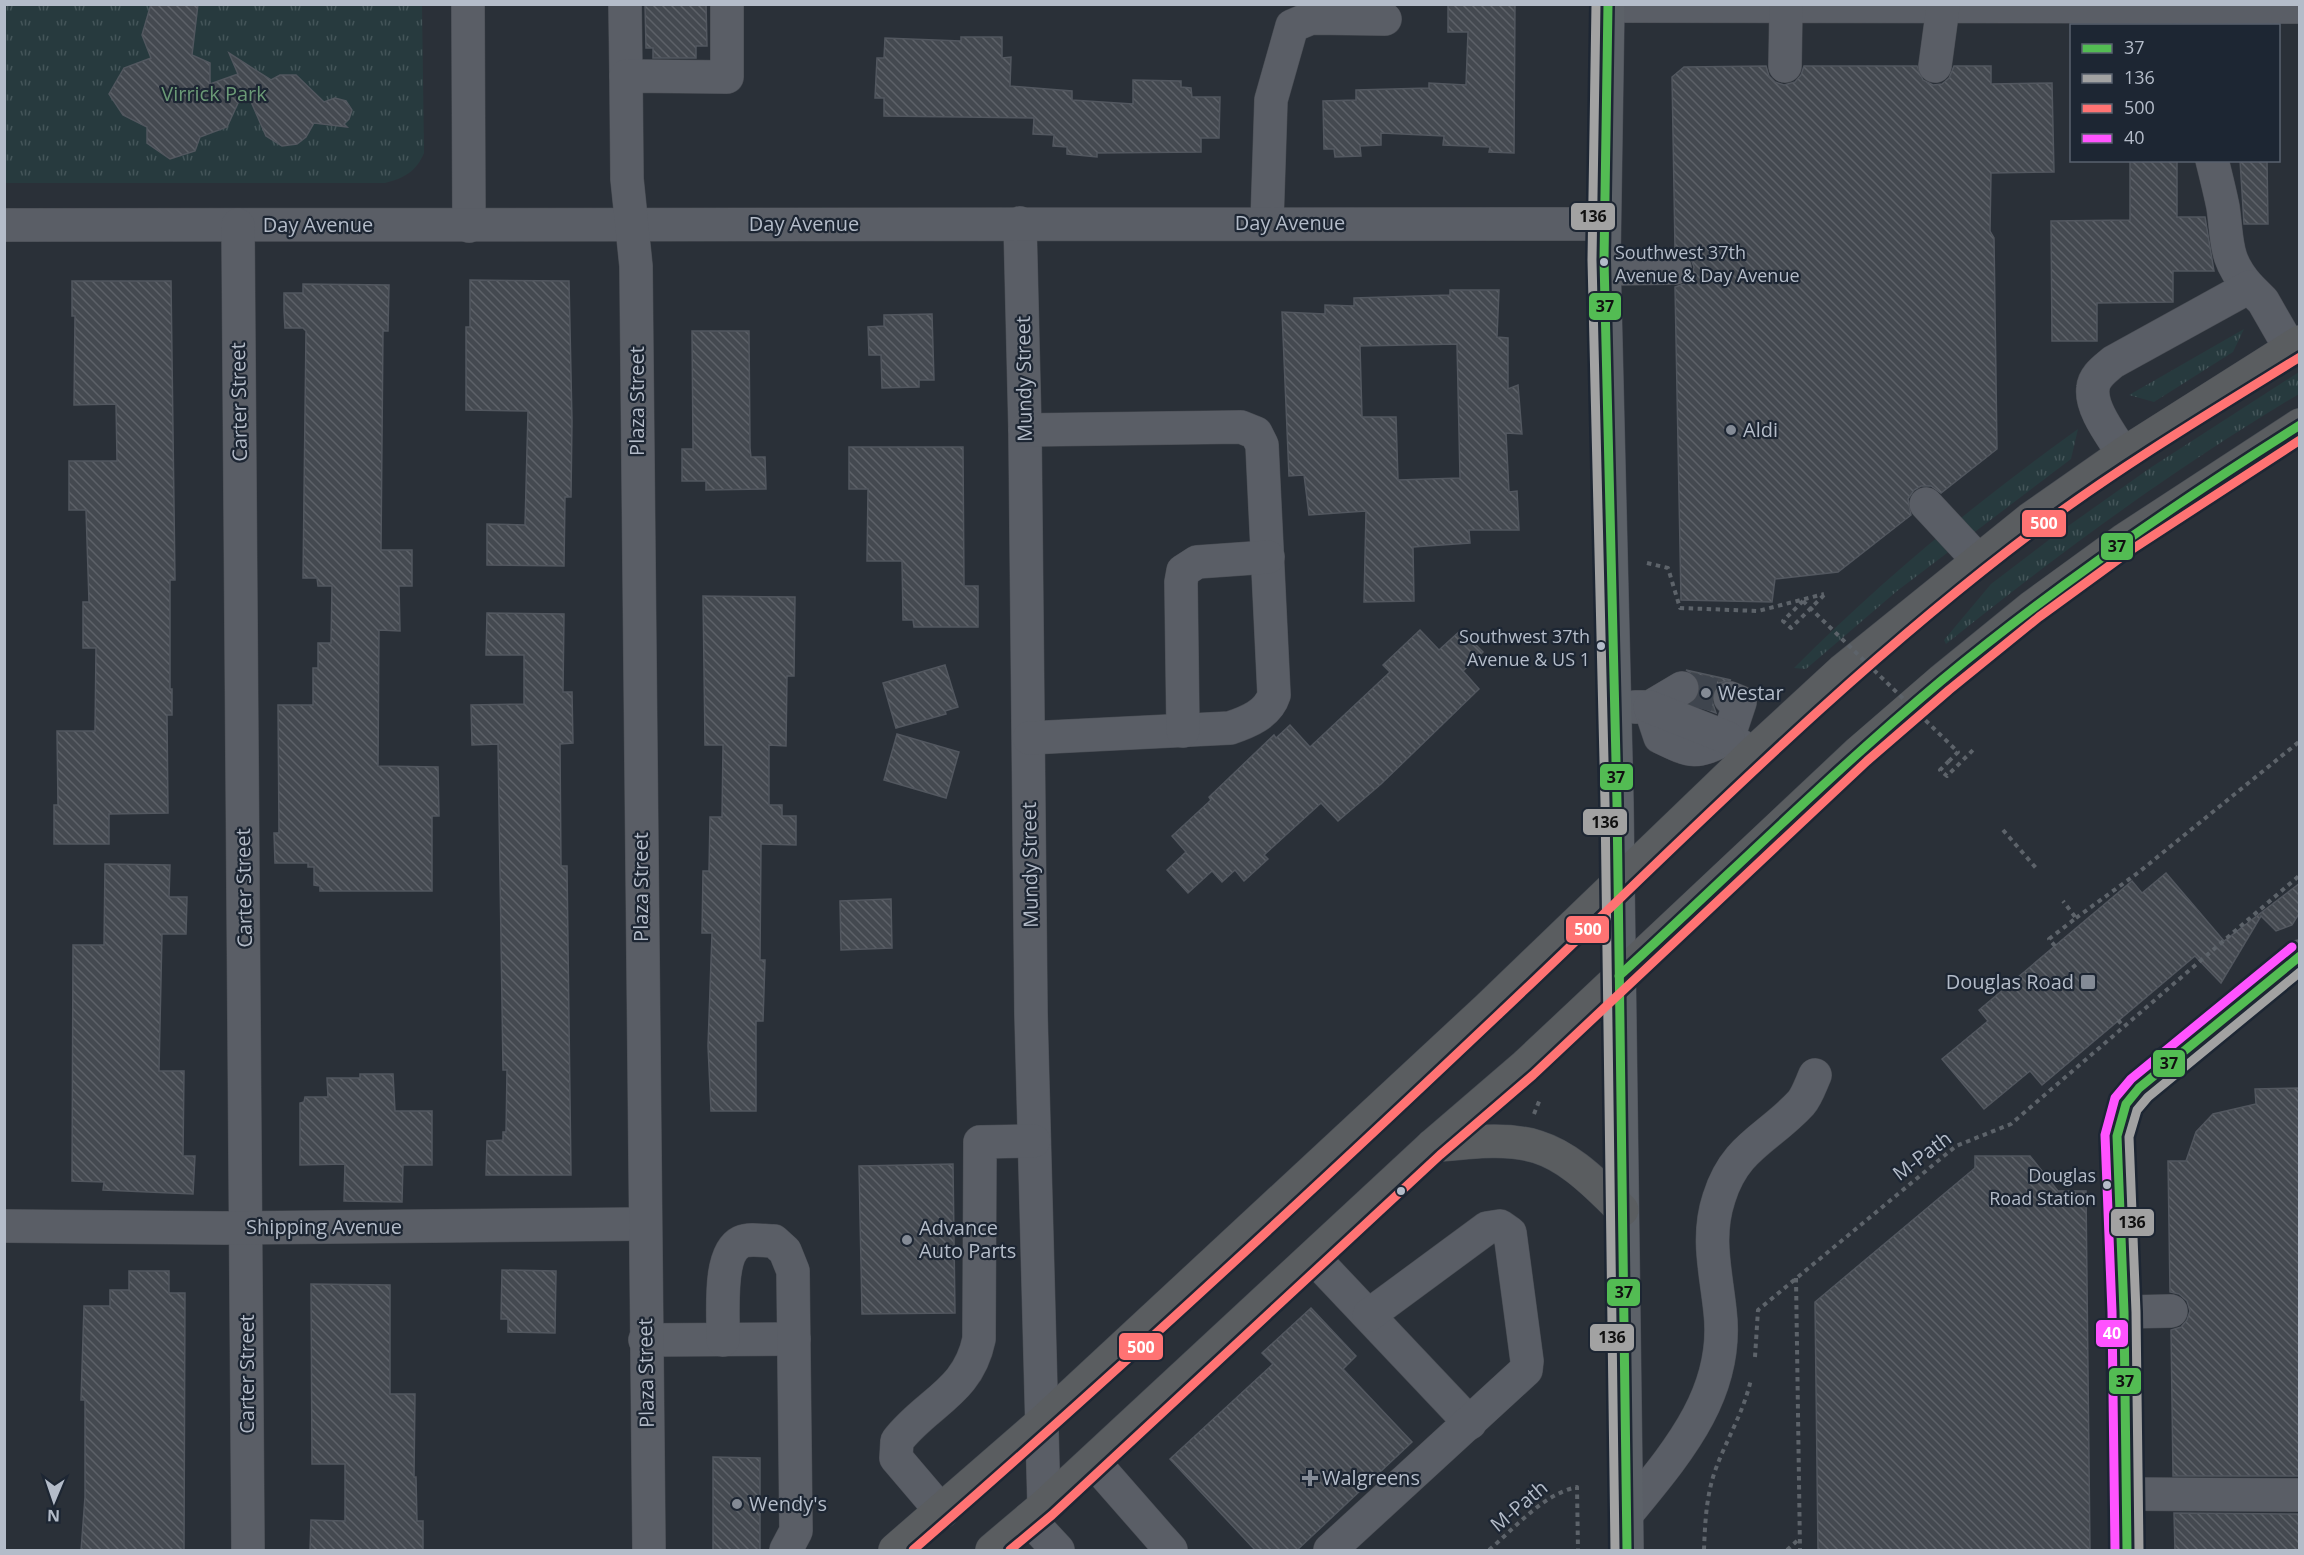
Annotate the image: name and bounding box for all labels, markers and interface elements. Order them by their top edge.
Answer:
legend [2070,24,2280,162]
text: 37 [2124,35,2145,59]
text: 136 [2124,65,2155,89]
park label: Virrick Park [161,80,267,107]
text: 500 [2124,95,2155,119]
text: 40 [2124,125,2145,149]
line badge: 136 [1570,202,1616,231]
text: 136 [1579,205,1607,227]
street label: Day Avenue [1235,209,1345,236]
street label: Day Avenue [749,210,859,237]
street label: Day Avenue [263,211,373,238]
place label: Southwest 37th Avenue & Day Avenue [1615,240,1800,287]
marker: Southwest 37th Avenue & Day Avenue [1598,256,1610,268]
line badge: 37 [1588,292,1622,321]
text: 37 [1596,295,1614,317]
street label: Mundy Street [1009,316,1038,442]
street label: Carter Street [224,342,253,462]
street label: Plaza Street [623,346,650,456]
place label: Aldi [1743,416,1778,443]
marker: Aldi [1724,423,1738,437]
line badge: 500 [2021,509,2067,538]
text: 500 [2030,512,2058,534]
line badge: 37 [2100,532,2134,561]
text: 37 [2108,535,2126,557]
place label: Southwest 37th Avenue & US 1 [1459,624,1590,671]
marker: Southwest 37th Avenue & US 1 [1595,640,1607,652]
place label: Westar [1718,679,1784,706]
marker: Westar [1699,686,1713,700]
line badge: 37 [1599,763,1634,791]
text: 37 [1607,766,1625,788]
street label: Mundy Street [1015,802,1044,928]
line badge: 136 [1582,808,1628,836]
text: 136 [1591,811,1619,833]
street label: Carter Street [229,828,258,948]
street label: Plaza Street [627,832,654,942]
line badge: 500 [1565,915,1610,944]
text: 500 [1574,918,1602,940]
place label: Douglas Road [1946,968,2074,995]
marker: Douglas Road [2079,973,2097,991]
line badge: 37 [2152,1049,2186,1078]
text: 37 [2160,1052,2178,1074]
street label: M-Path [1887,1125,1957,1187]
place label: Douglas Road Station [1989,1163,2096,1210]
marker: Douglas Road Station [2101,1179,2113,1191]
unlabelled marker [1395,1185,1407,1197]
line badge: 136 [2110,1208,2155,1237]
text: 136 [2118,1211,2146,1233]
street label: Shipping Avenue [246,1213,402,1240]
place label: Advance Auto Parts [919,1214,1016,1264]
marker: Advance Auto Parts [900,1233,914,1247]
line badge: 37 [1606,1278,1641,1307]
text: 37 [1615,1281,1633,1303]
street label: Carter Street [233,1314,260,1434]
street label: Plaza Street [631,1318,660,1428]
line badge: 40 [2095,1319,2129,1348]
text: 40 [2103,1322,2121,1344]
line badge: 136 [1589,1323,1635,1352]
text: 136 [1598,1326,1626,1348]
line badge: 500 [1118,1332,1164,1361]
text: 500 [1127,1336,1155,1358]
line badge: 37 [2108,1367,2142,1395]
text: 37 [2116,1370,2134,1392]
place label: Walgreens [1322,1464,1420,1491]
north arrow [24,1471,84,1531]
marker: Walgreens [1303,1471,1317,1485]
street label: M-Path [1484,1474,1553,1537]
place label: Wendy's [749,1490,827,1517]
marker: Wendy's [730,1497,744,1511]
text: N [47,1505,60,1527]

